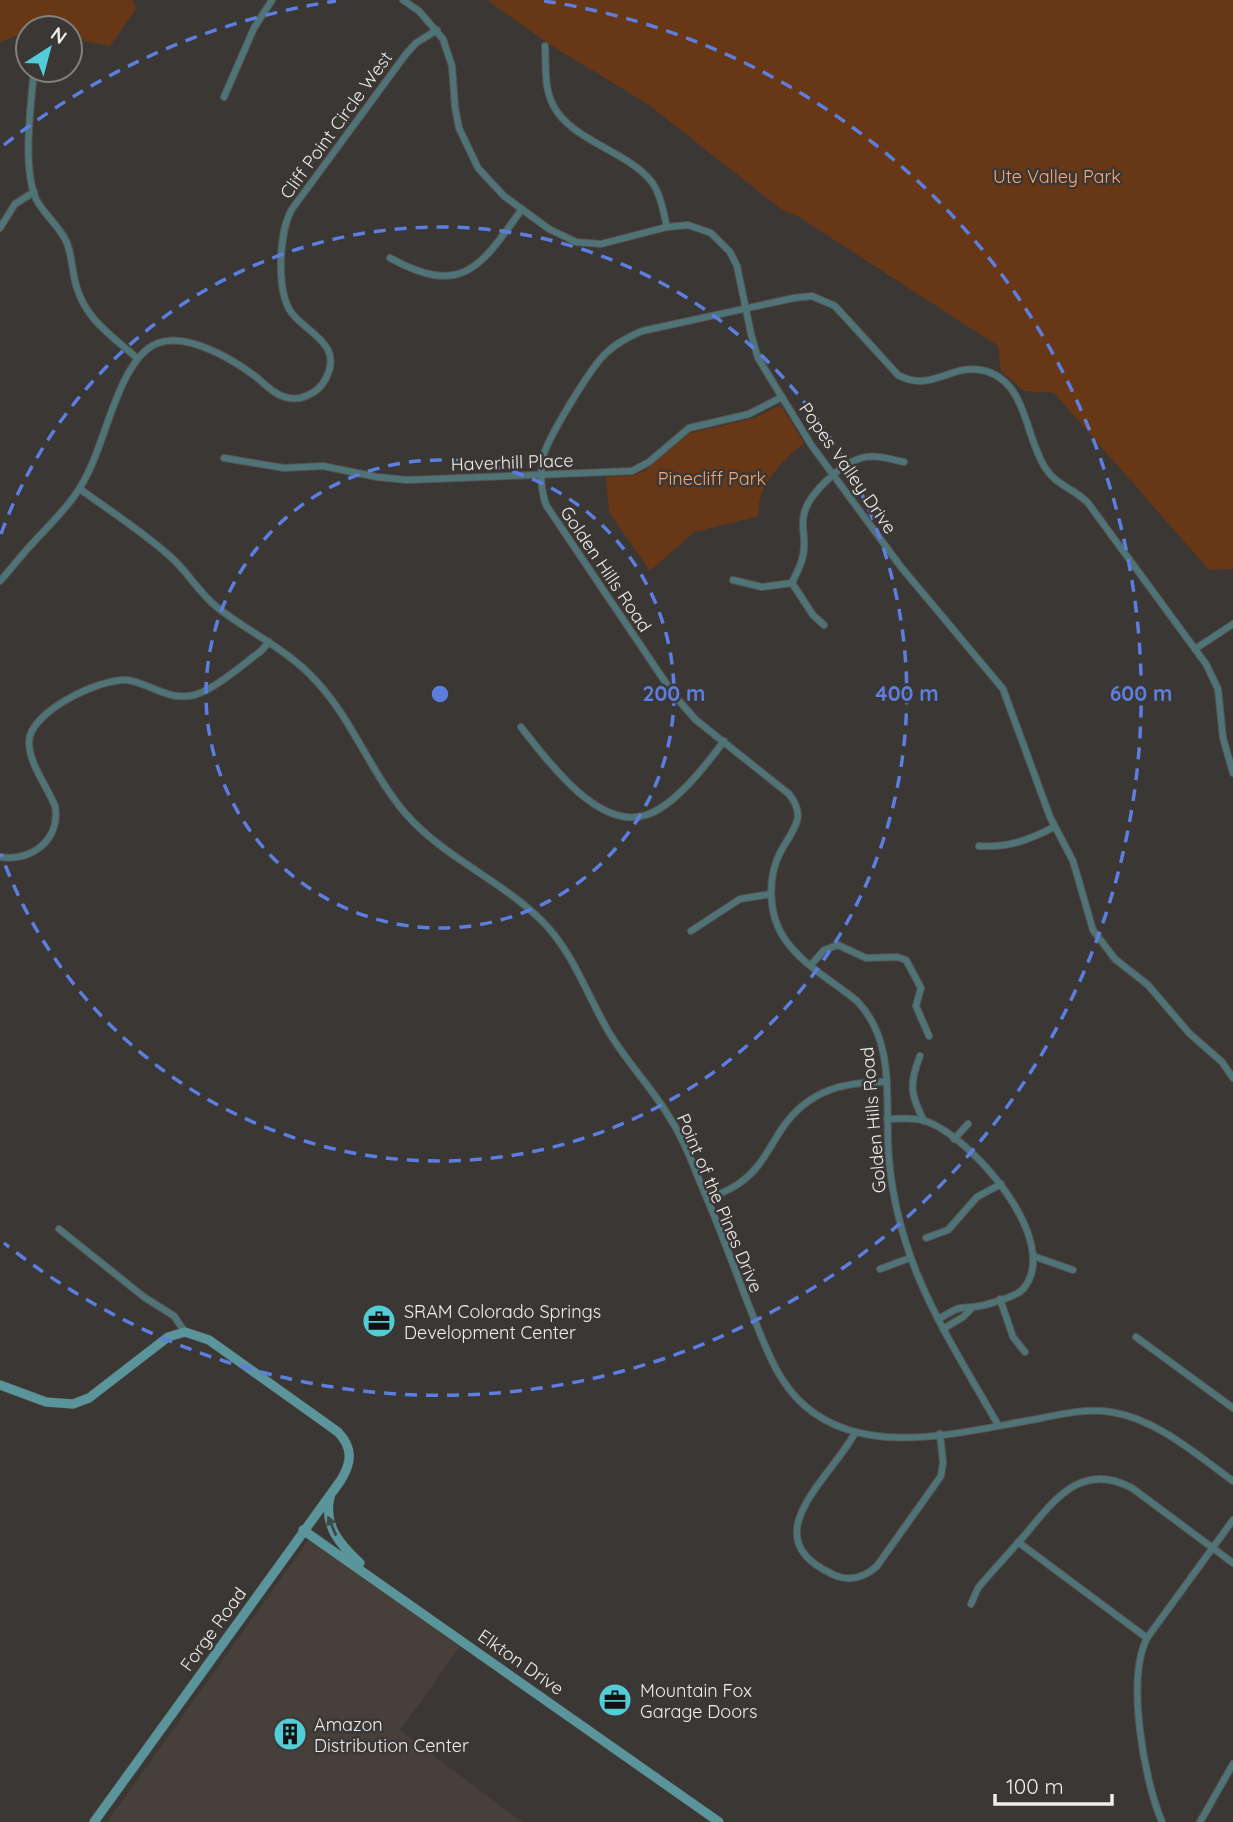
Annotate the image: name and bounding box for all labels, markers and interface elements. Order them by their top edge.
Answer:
north arrow [14,14,84,84]
text: N [46,21,72,49]
street label: Cliff Point Circle West [275,47,397,203]
park label: Ute Valley Park [993,165,1121,188]
street label: Popes Valley Drive [794,398,902,538]
street label: Haverhill Place [450,448,574,476]
park label: Pinecliff Park [658,467,766,490]
street label: Golden Hills Road [555,502,657,636]
text: 200 m [643,680,705,706]
text: 400 m [875,680,939,706]
text: 600 m [1110,680,1172,706]
centre of rings [428,682,452,706]
street label: Golden Hills Road [855,1046,891,1194]
street label: Point of the Pines Drive [672,1110,768,1296]
place label: SRAM Colorado Springs Development Center [404,1300,601,1344]
office icon: SRAM Colorado Springs Development Center [360,1302,398,1340]
one-way arrow [326,1516,337,1537]
street label: Forge Road [175,1583,251,1675]
street label: Elkton Drive [474,1624,568,1700]
place label: Mountain Fox Garage Doors [640,1679,757,1723]
office icon: Mountain Fox Garage Doors [596,1681,634,1719]
place label: Amazon Distribution Center [314,1713,469,1757]
building icon: Amazon Distribution Center [271,1715,309,1753]
scale bar [995,1762,1112,1806]
text: 100 m [1006,1773,1064,1799]

